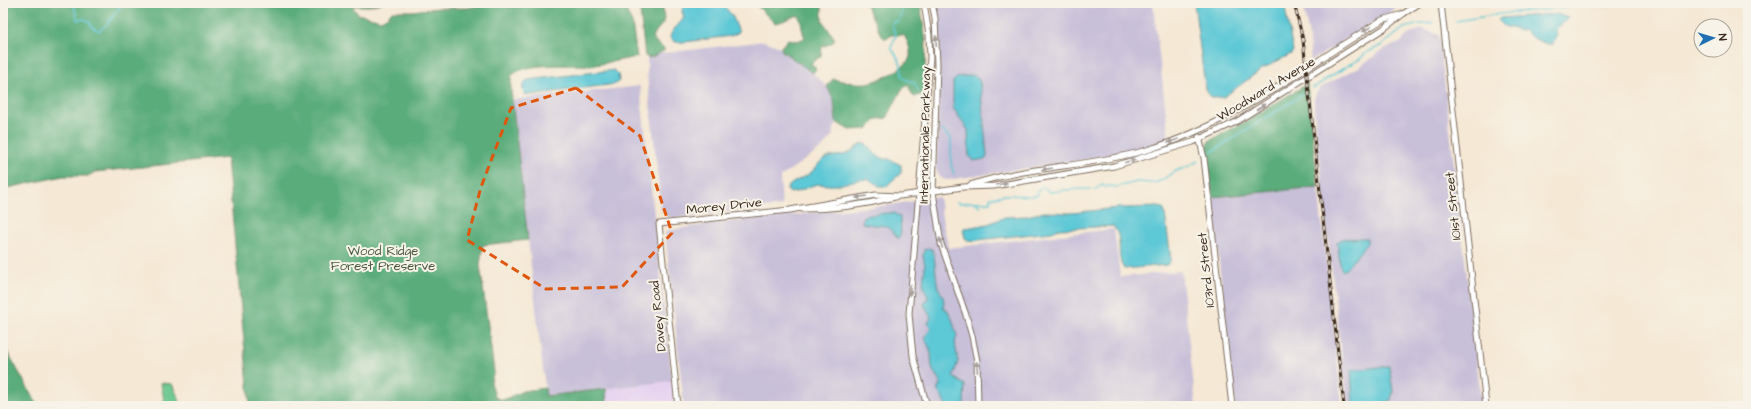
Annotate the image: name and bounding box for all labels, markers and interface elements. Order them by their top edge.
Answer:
north arrow [1693,18,1733,58]
one-way arrow [1362,25,1372,33]
text: N [1715,33,1730,41]
one-way arrow [933,35,940,47]
street label: Woodward Avenue [1213,52,1319,126]
street label: Internationale Parkway [915,66,936,204]
one-way arrow [1255,103,1267,110]
one-way arrow [1167,138,1179,144]
one-way arrow [1124,158,1136,164]
one-way arrow [1041,166,1053,172]
street label: 101st Street [1440,170,1466,241]
one-way arrow [996,181,1008,187]
street label: Morey Drive [685,193,763,220]
one-way arrow [855,194,867,200]
street label: 103rd Street [1193,231,1219,309]
one-way arrow [938,236,944,248]
park label: Wood Ridge Forest Preserve [331,242,435,275]
street label: Davey Road [645,279,672,352]
one-way arrow [906,284,913,296]
one-way arrow [974,361,980,373]

